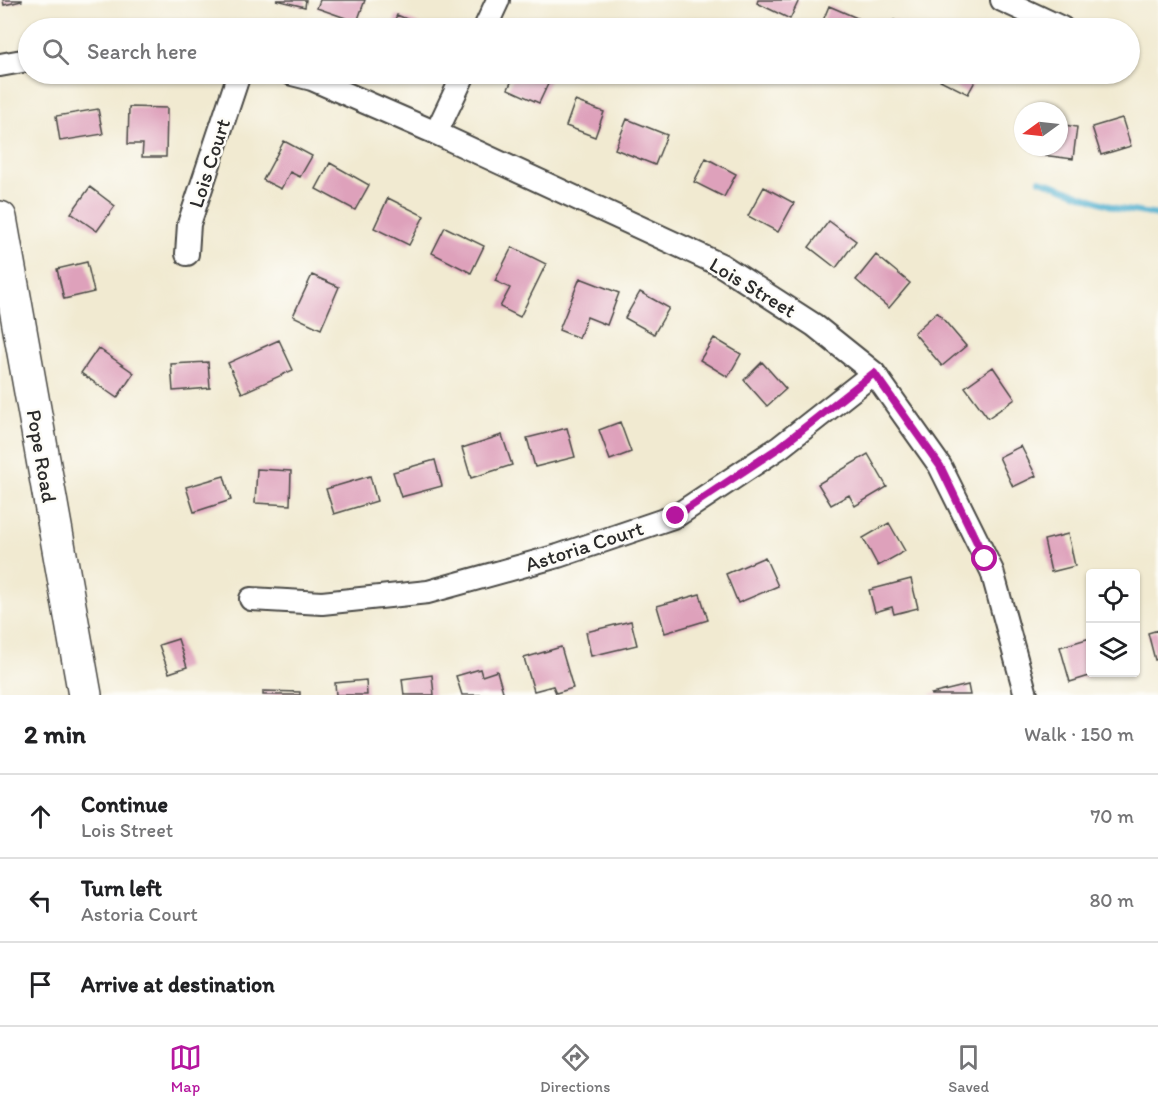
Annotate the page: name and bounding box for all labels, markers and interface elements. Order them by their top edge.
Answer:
search box [18,18,1140,84]
icon: search [39,35,72,68]
text: Search here [87,38,197,65]
north arrow [1014,102,1068,156]
street label: Lois Court [183,115,235,211]
street label: Lois Street [705,251,801,323]
street label: Pope Road [22,408,62,504]
route end [662,502,688,528]
street label: Astoria Court [522,515,646,577]
route start [971,545,997,571]
map controls [1086,569,1140,677]
button: locate [1086,569,1140,623]
button: layers [1086,623,1140,677]
text: 2 min [24,718,86,750]
text: Walk · 150 m [1024,722,1134,746]
text: Continue [81,791,168,818]
icon: ahead [24,800,57,833]
text: 70 m [1090,804,1134,828]
text: Lois Street [81,818,173,842]
text: Turn left [81,875,162,902]
icon: left [24,884,57,917]
text: 80 m [1089,888,1134,912]
text: Astoria Court [81,902,198,926]
icon: arrive [24,968,57,1001]
text: Arrive at destination [81,971,275,998]
tab: Map [169,1041,202,1096]
tab: Directions [540,1041,610,1096]
tab: Saved [948,1041,989,1096]

